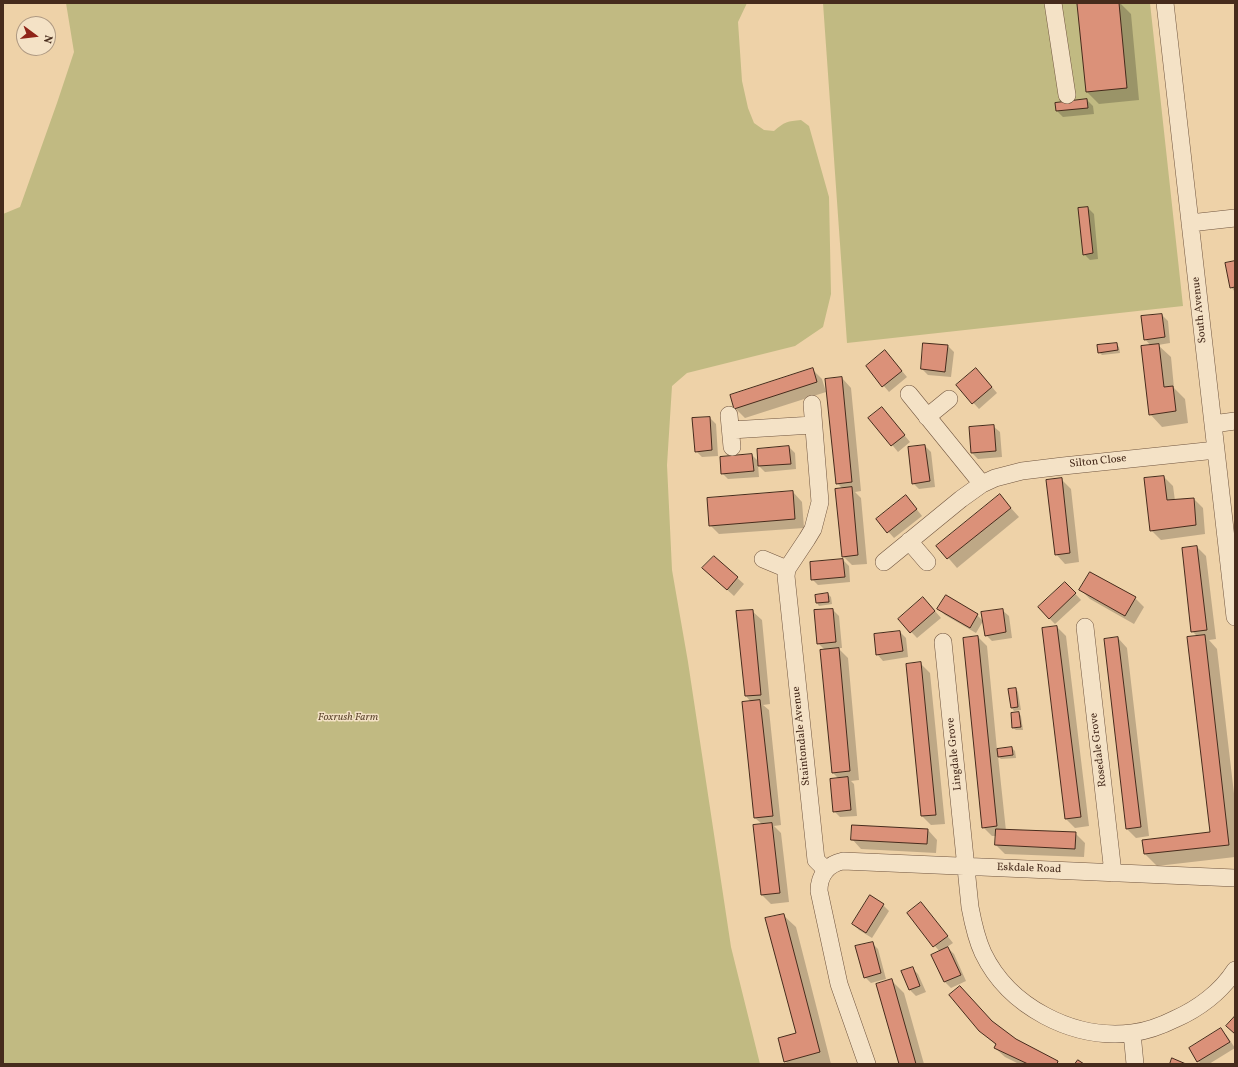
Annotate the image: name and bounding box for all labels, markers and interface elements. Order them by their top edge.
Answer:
north arrow [16,16,56,56]
text: N [39,33,55,45]
street label: South Avenue [1190,276,1210,344]
street label: Silton Close [1069,452,1127,472]
street label: Staintondale Avenue [790,686,814,786]
park label: Foxrush Farm [318,711,378,725]
street label: Rosedale Grove [1088,712,1110,788]
street label: Lingdale Grove [945,717,965,791]
street label: Eskdale Road [997,861,1061,877]

